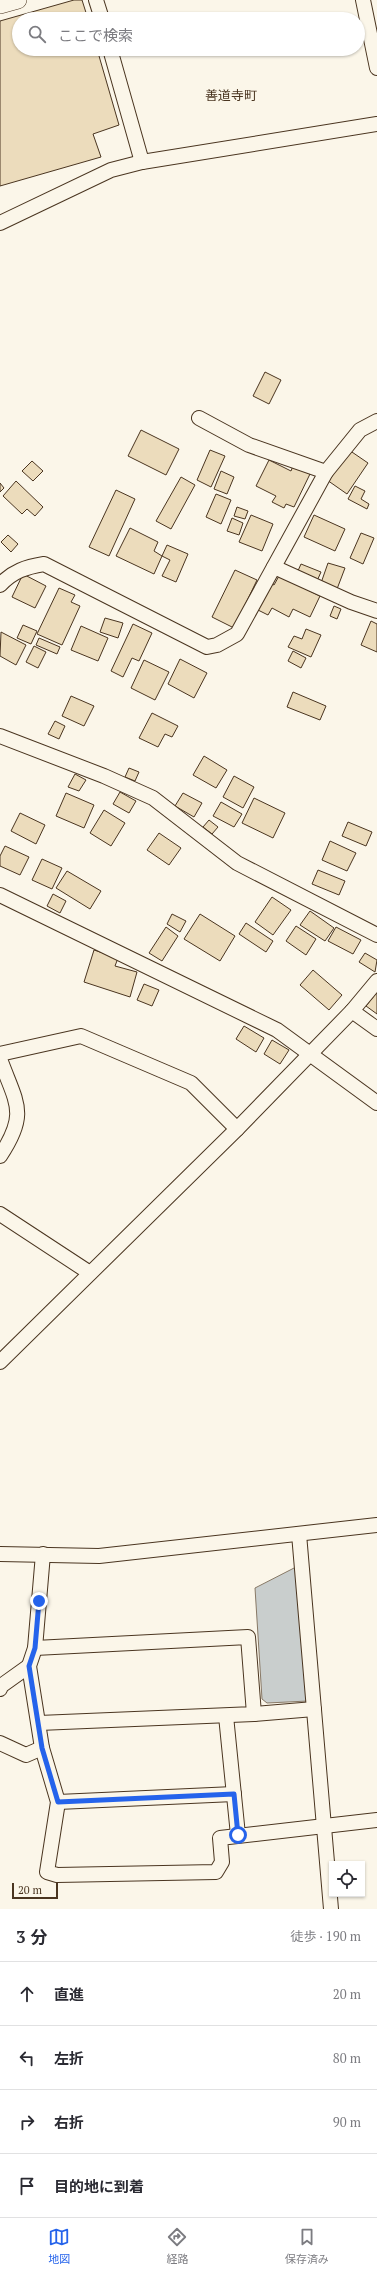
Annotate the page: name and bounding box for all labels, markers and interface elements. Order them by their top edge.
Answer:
search box [12,12,365,56]
icon: search [26,23,48,45]
text: ここで検索 [58,25,133,45]
district label: 善道寺町 [205,86,257,104]
route end [30,1592,48,1610]
route start [229,1826,247,1844]
map controls [329,1861,365,1897]
button: locate [329,1861,365,1897]
scale bar [12,1881,58,1900]
text: 20 m [18,1883,42,1897]
text: 3 分 [16,1925,47,1948]
text: 徒歩 · 190 m [290,1927,361,1945]
icon: ahead [16,1983,38,2005]
text: 直進 [54,1984,84,2004]
text: 20 m [333,1985,361,2003]
icon: left [16,2047,38,2069]
text: 左折 [54,2048,84,2068]
text: 80 m [333,2049,361,2067]
icon: right [16,2111,38,2133]
text: 右折 [54,2112,84,2132]
text: 90 m [333,2113,361,2131]
icon: arrive [16,2175,38,2197]
text: 目的地に到着 [54,2176,144,2196]
tab: 地図 [48,2226,70,2266]
tab: 経路 [166,2226,188,2266]
tab: 保存済み [285,2226,329,2266]

